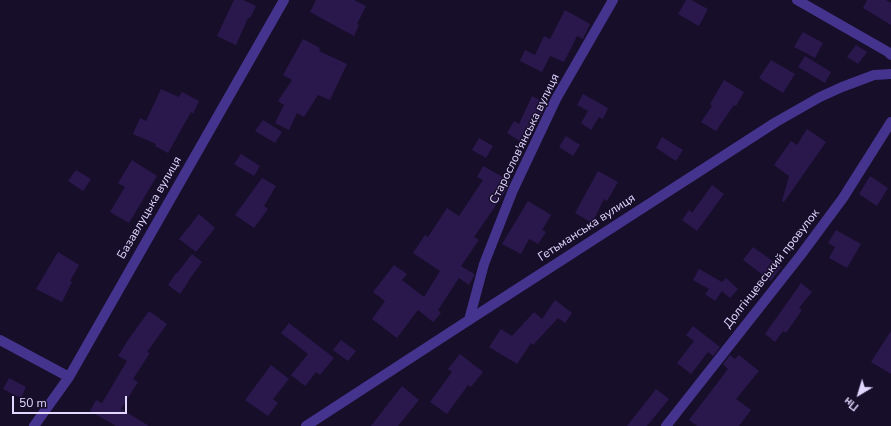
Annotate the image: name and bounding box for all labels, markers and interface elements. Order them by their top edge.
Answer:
street label: Старослов'янська вулиця [487,71,563,207]
street label: Базавлуцька вулиця [115,154,185,262]
street label: Гетьманська вулиця [536,191,638,265]
street label: Долгінцевський провулок [721,207,823,331]
north arrow [839,374,879,414]
scale bar [14,388,129,414]
text: Пн [841,393,862,414]
text: 50 m [19,395,47,411]

